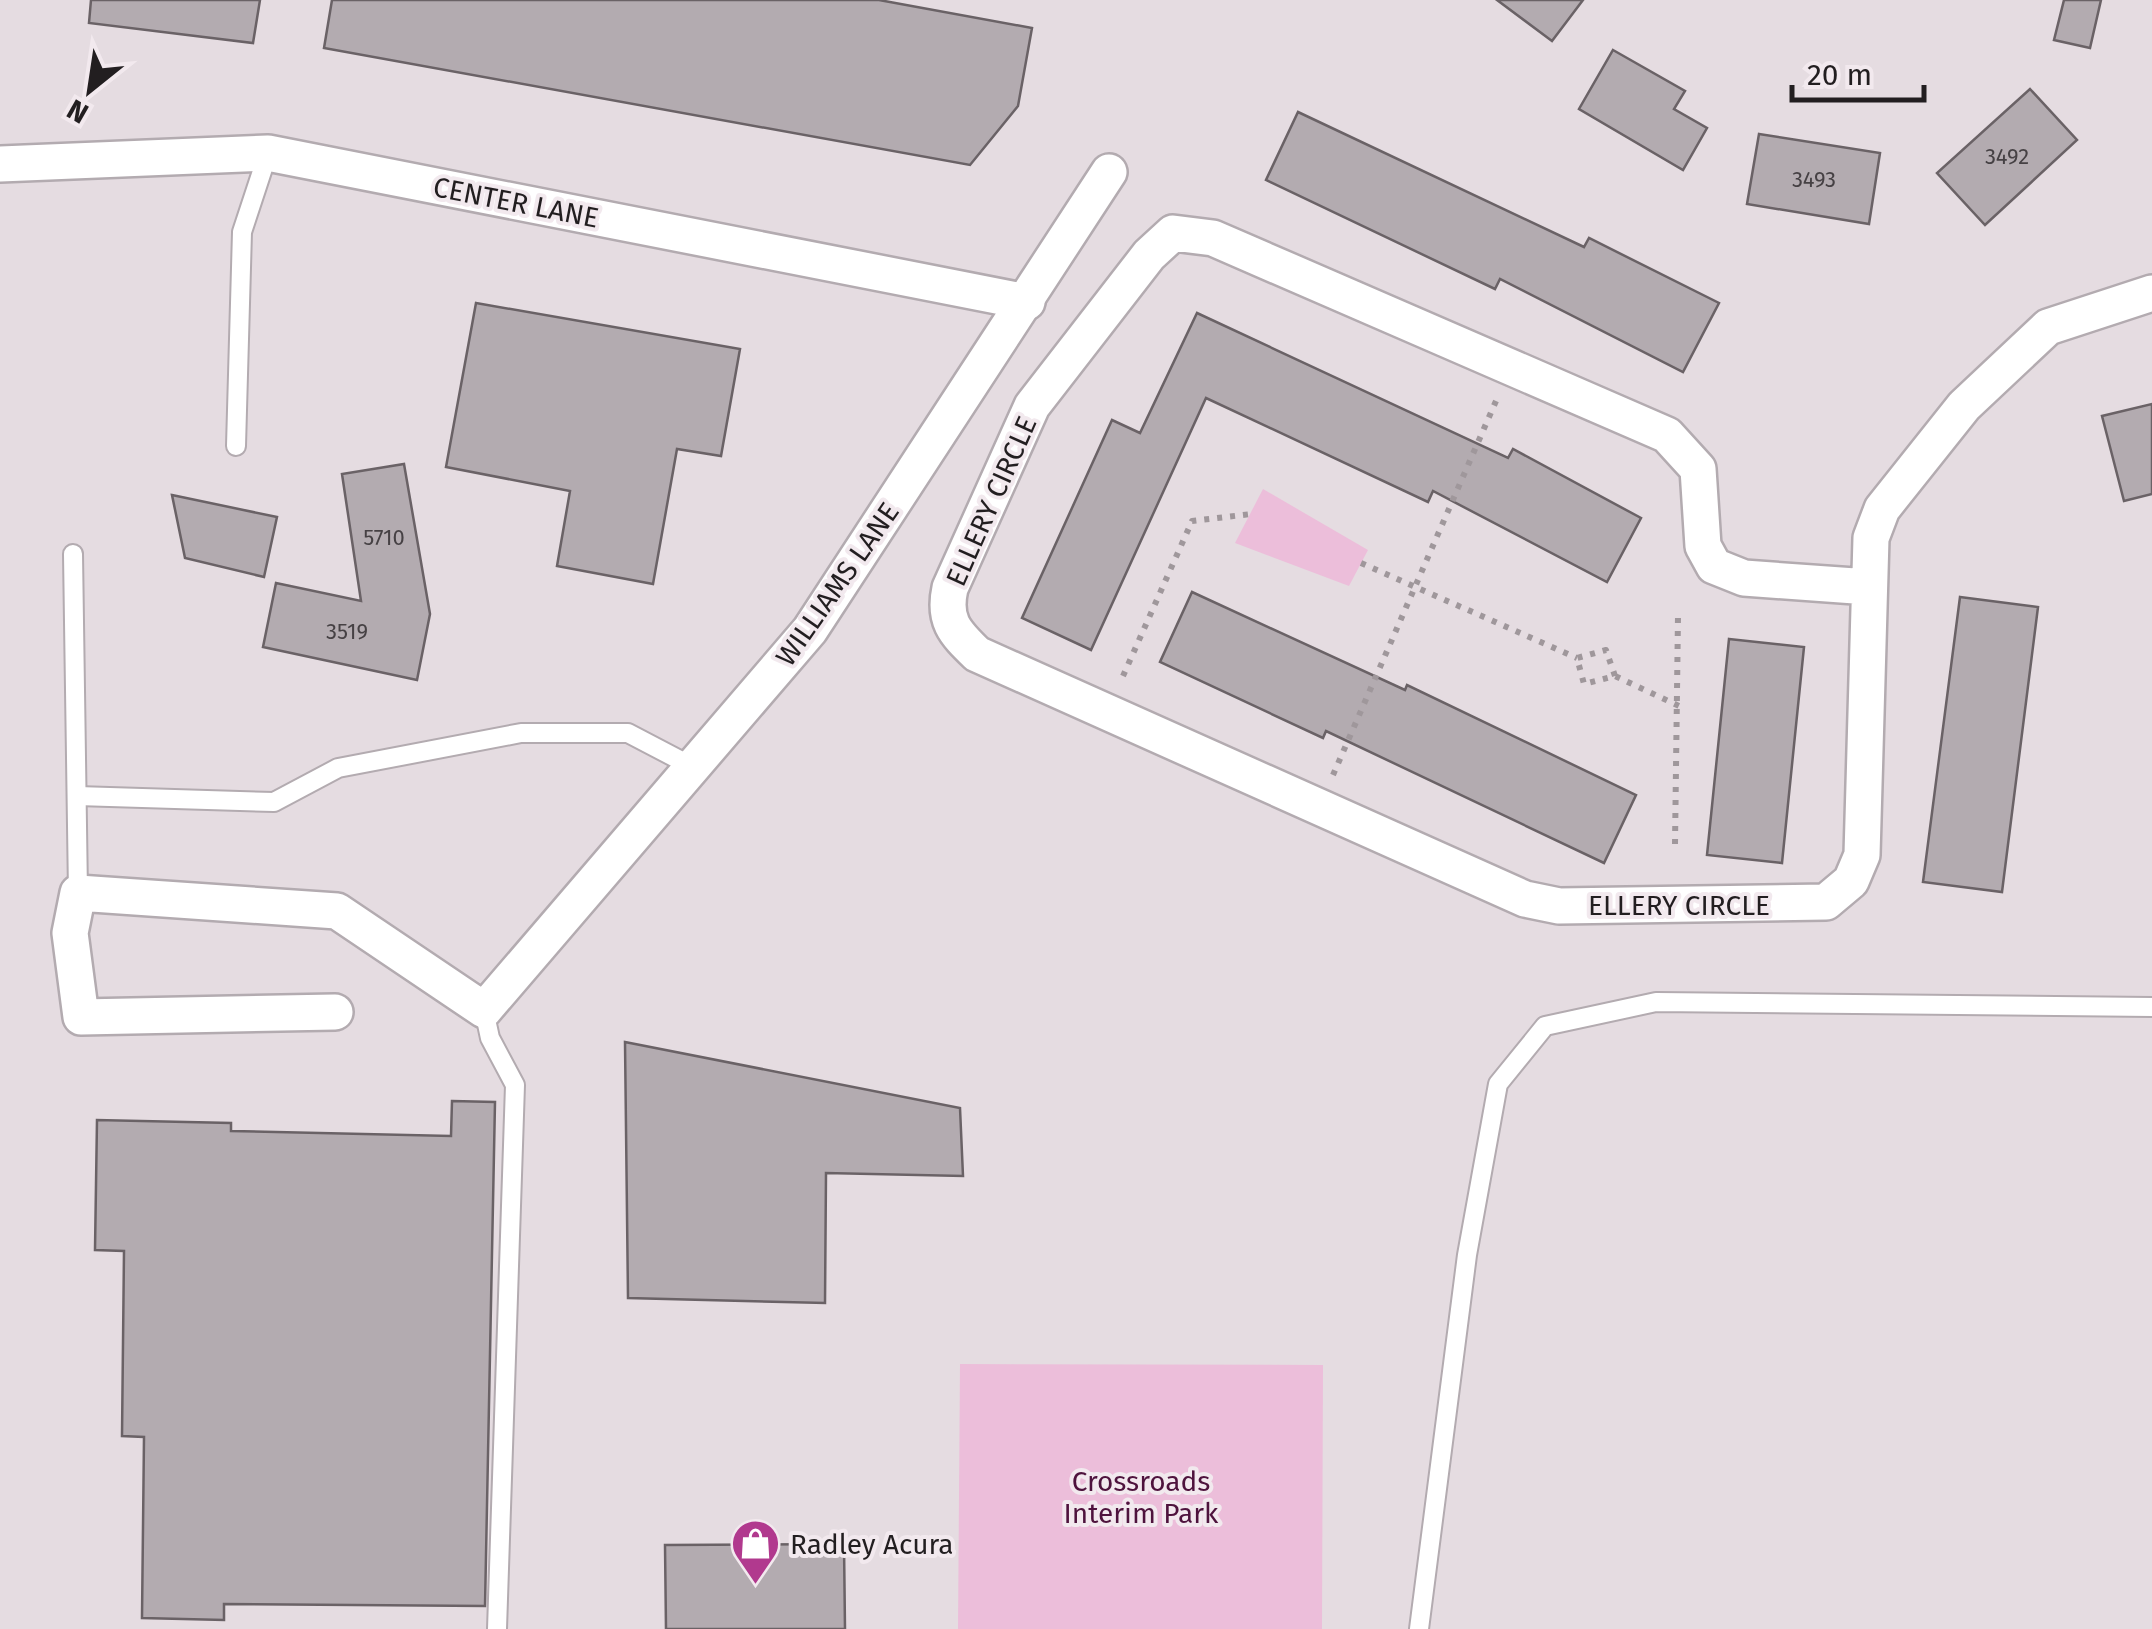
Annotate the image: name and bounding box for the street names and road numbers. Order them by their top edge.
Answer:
street label: CENTER LANE [430,170,601,235]
street label: ELLERY CIRCLE [939,411,1044,591]
street label: WILLIAMS LANE [769,496,906,672]
street label: ELLERY CIRCLE [1588,889,1770,922]

